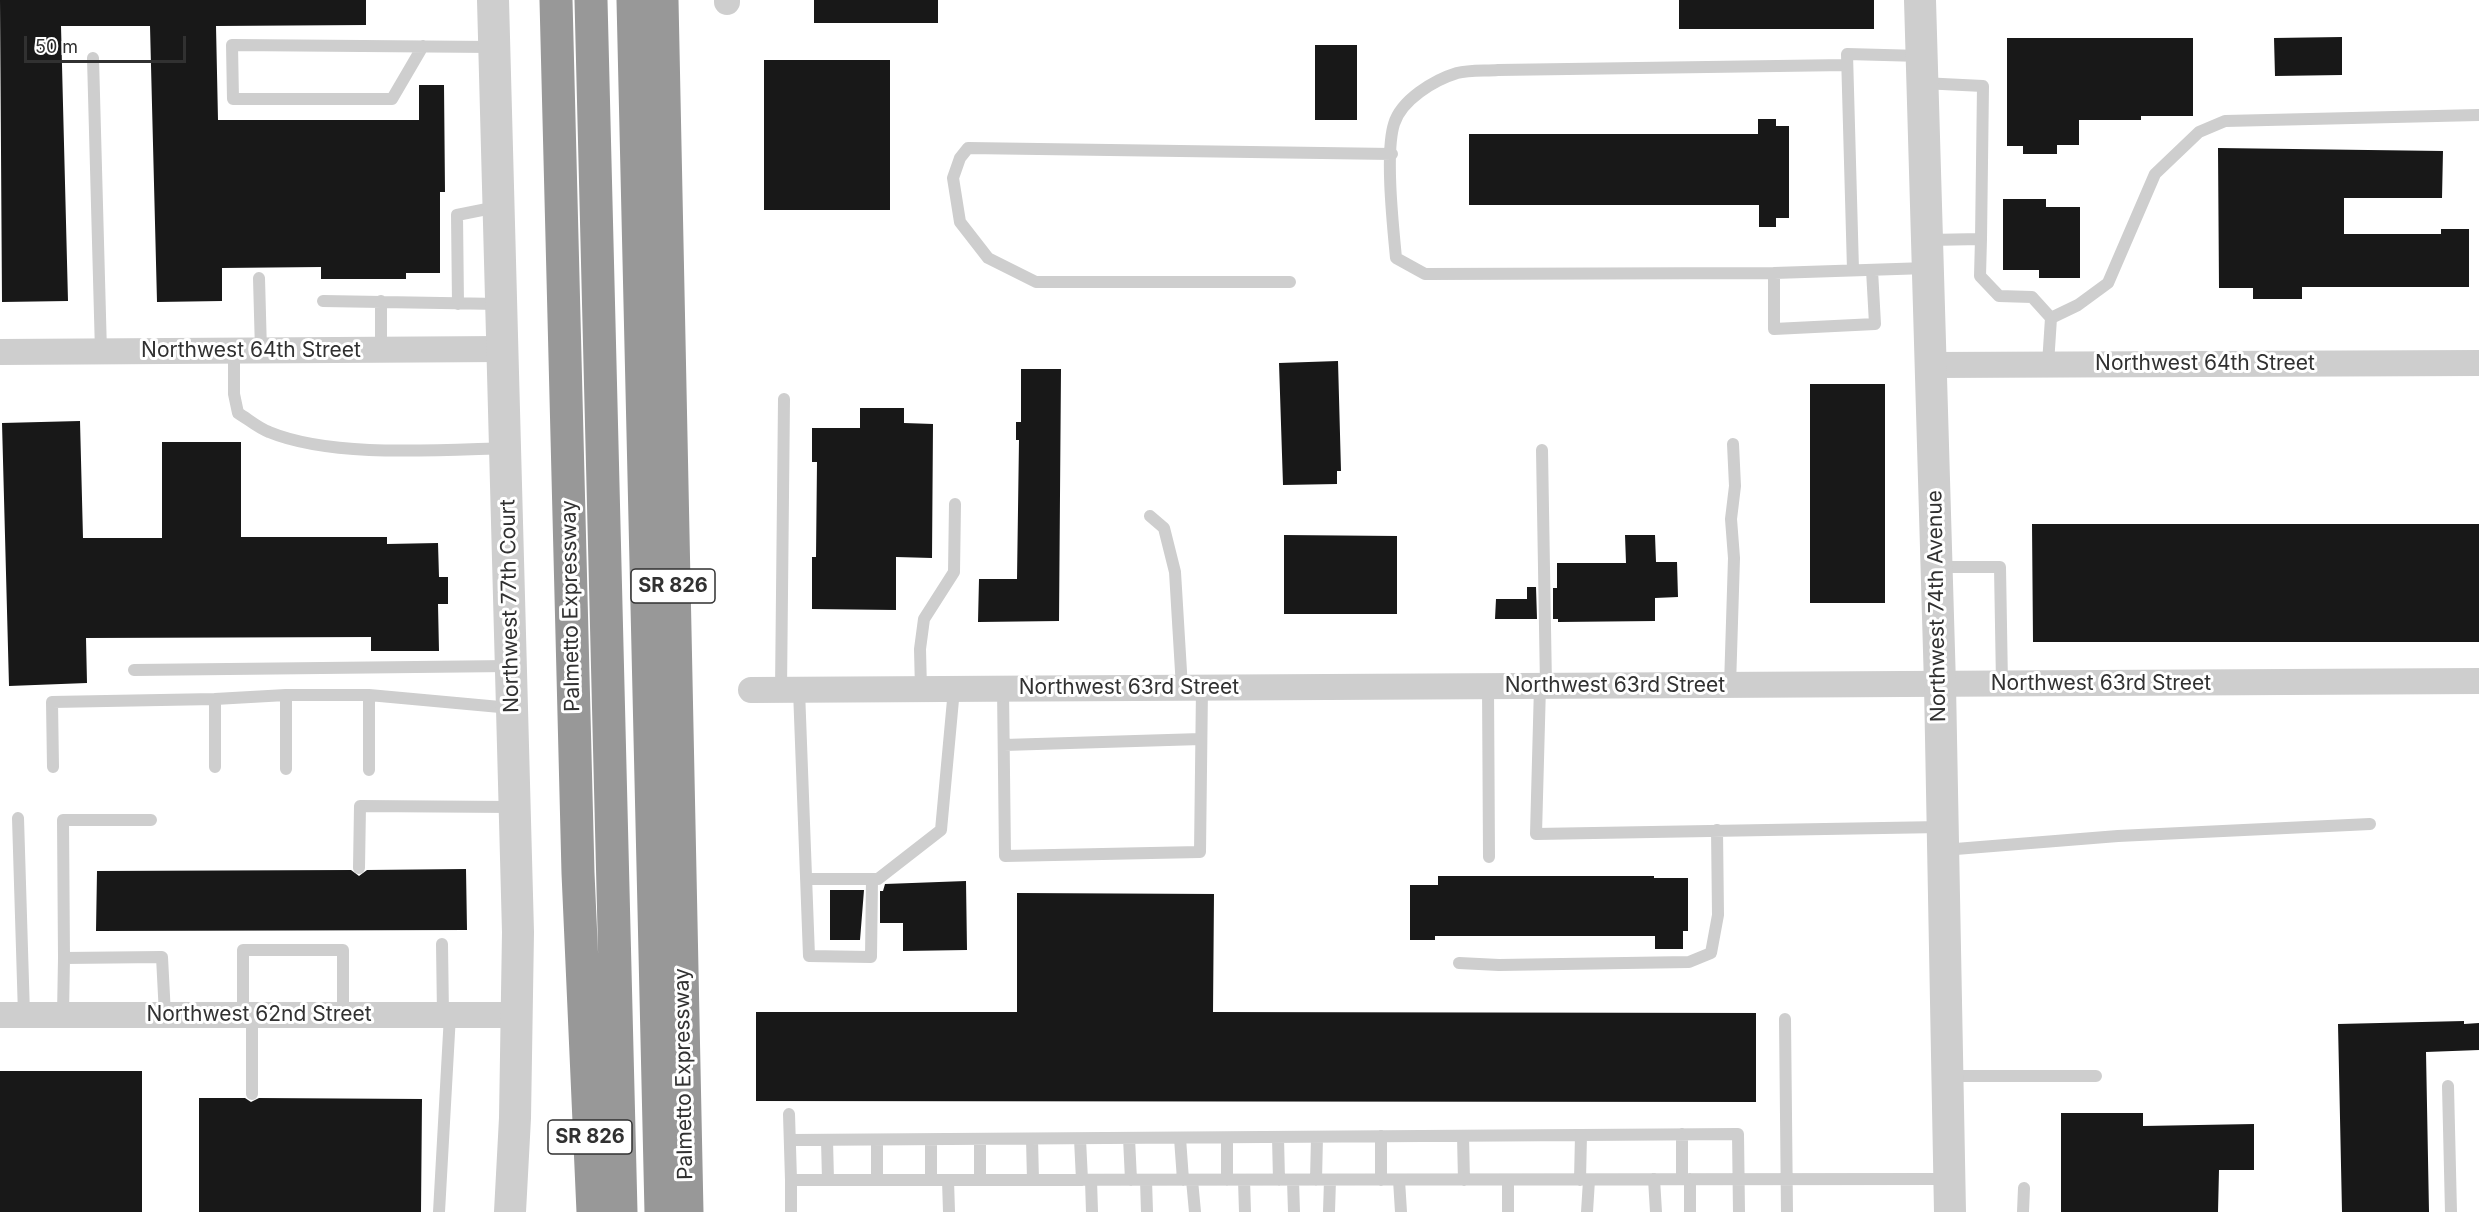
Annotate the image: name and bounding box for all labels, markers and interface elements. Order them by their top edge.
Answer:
scale bar [27,24,189,62]
text: 50 m [35,36,78,57]
street label: Northwest 64th Street [141,338,361,364]
street label: Northwest 64th Street [2095,351,2315,377]
street label: Northwest 74th Avenue [1922,490,1952,722]
street label: Northwest 77th Court [496,499,524,713]
street label: Palmetto Expressway [557,500,585,712]
road number: SR 826 [631,569,715,603]
street label: Northwest 63rd Street [1991,671,2211,697]
street label: Northwest 63rd Street [1505,673,1725,699]
street label: Northwest 63rd Street [1019,675,1239,701]
street label: Palmetto Expressway [670,968,698,1180]
street label: Northwest 62nd Street [146,1002,372,1028]
road number: SR 826 [548,1120,632,1154]

